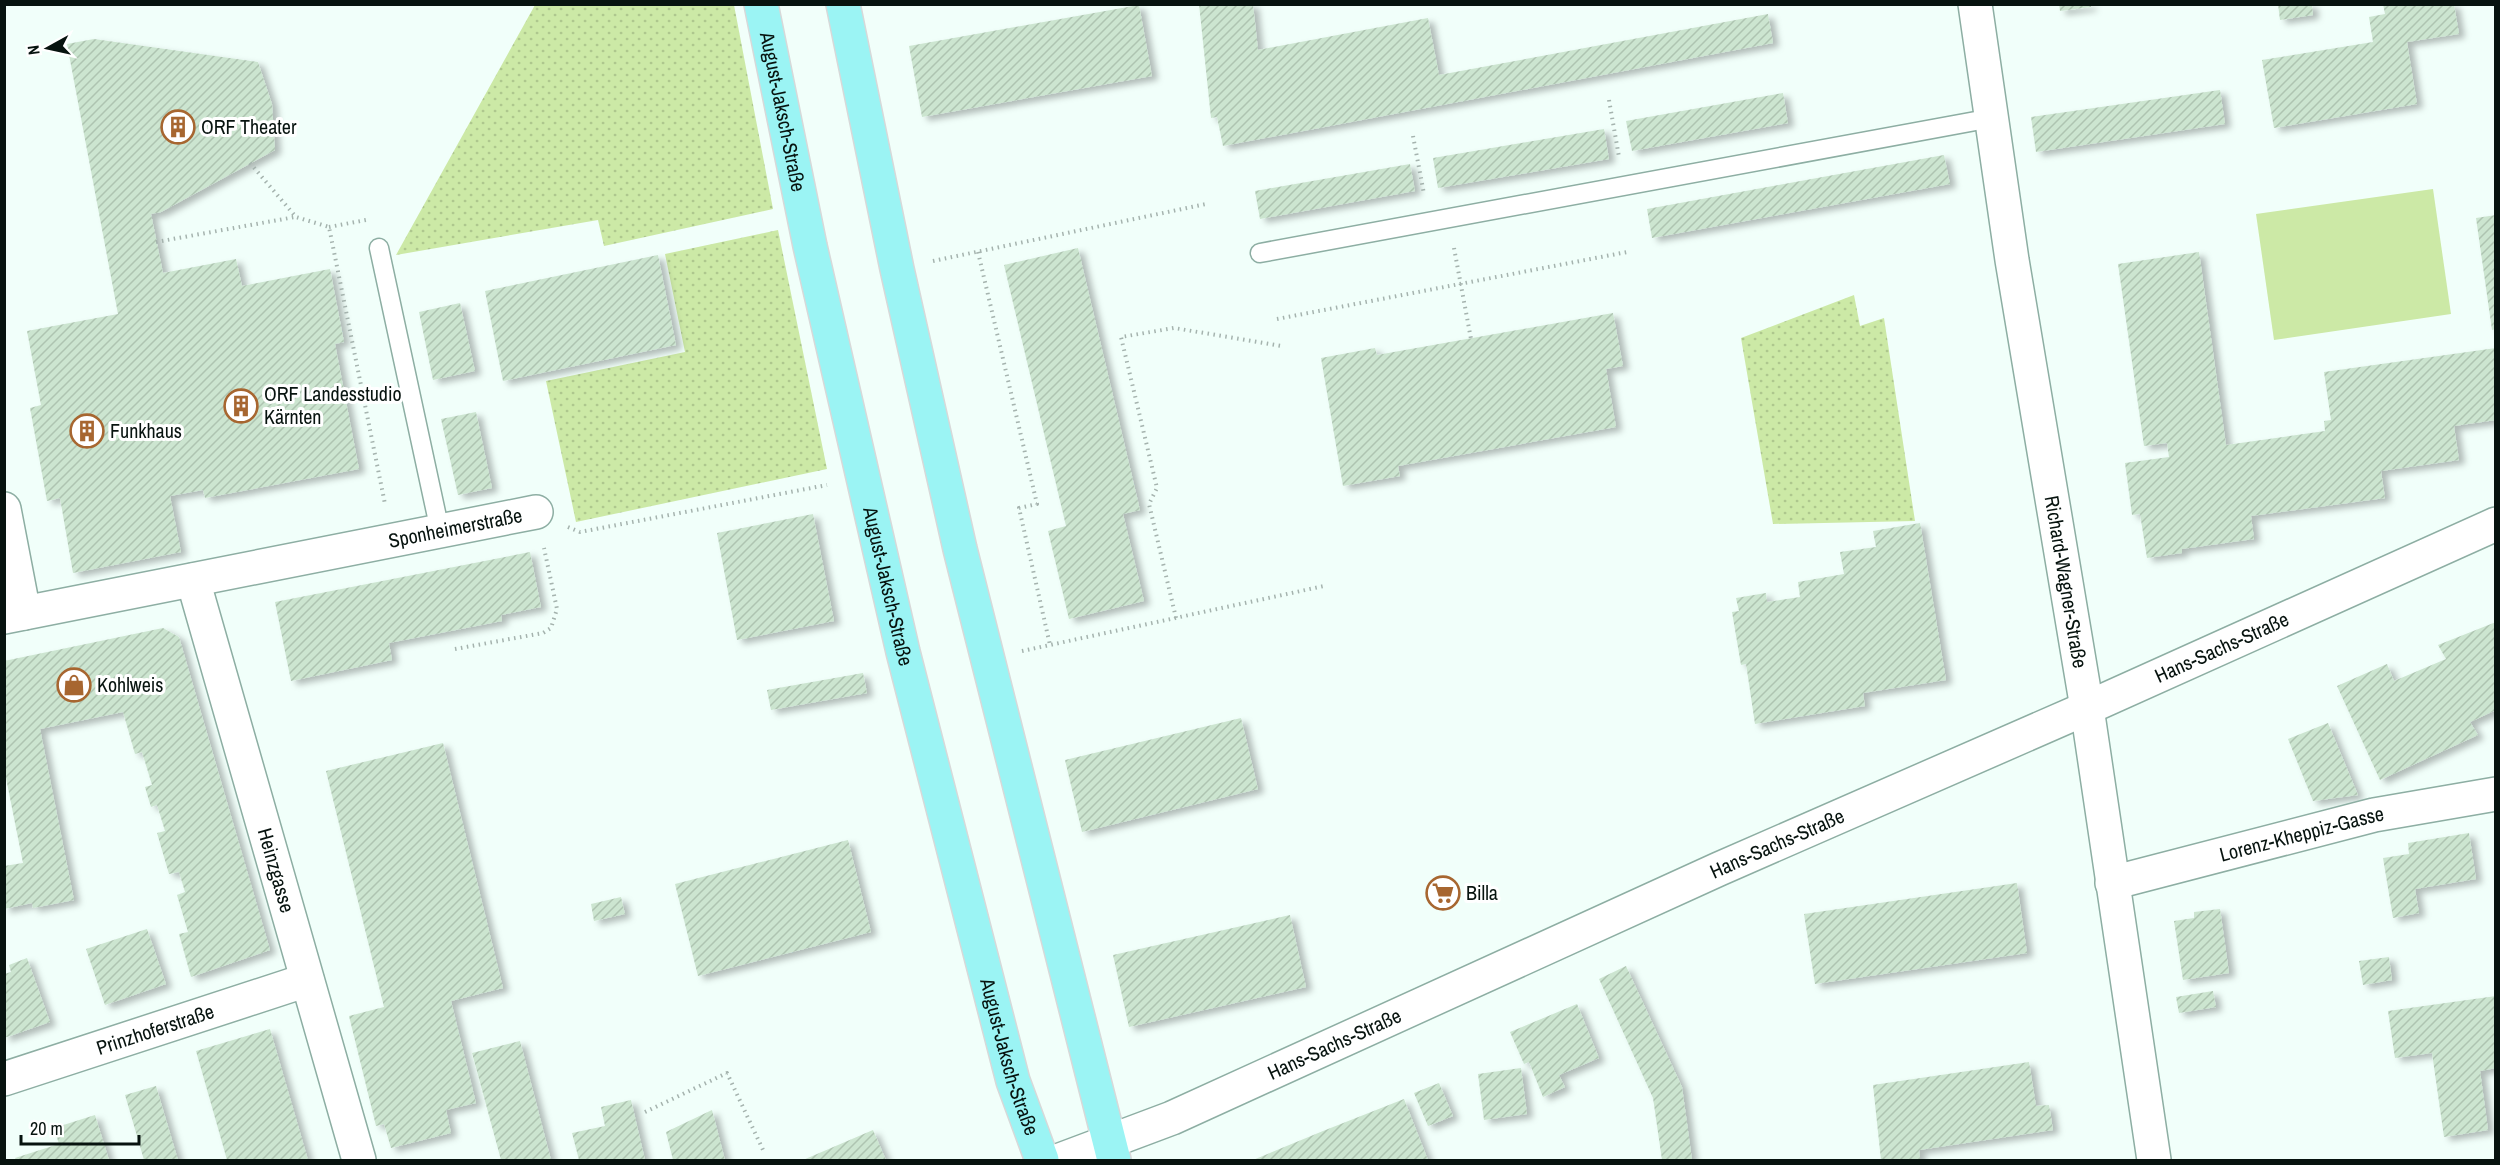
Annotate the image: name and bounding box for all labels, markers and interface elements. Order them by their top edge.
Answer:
north arrow [18,18,78,78]
street label: August-Jaksch-Straße [754,28,813,194]
text: N [22,44,45,56]
building icon: ORF Theater [160,109,196,145]
place label: ORF Theater [201,113,297,140]
place label: ORF Landesstudio Kärnten [264,380,402,430]
building icon: ORF Landesstudio Kärnten [223,388,259,424]
building icon: Funkhaus [69,413,105,449]
place label: Funkhaus [110,417,182,444]
street label: Richard-Wagner-Straße [2039,493,2094,670]
street label: Sponheimerstraße [386,501,524,554]
street label: August-Jaksch-Straße [857,503,920,669]
street label: Hans-Sachs-Straße [2150,605,2293,689]
shop icon: Kohlweis [56,667,92,703]
place label: Kohlweis [97,671,164,698]
street label: Lorenz-Kheppiz-Gasse [2217,800,2386,868]
street label: Hans-Sachs-Straße [1705,802,1848,884]
street label: Heinzgasse [252,825,301,916]
supermarket icon: Billa [1425,875,1461,911]
place label: Billa [1466,879,1498,906]
street label: August-Jaksch-Straße [974,974,1046,1139]
street label: Prinzhoferstraße [93,997,217,1061]
street label: Hans-Sachs-Straße [1263,1002,1405,1086]
scale bar [21,1108,140,1146]
text: 20 m [30,1116,63,1141]

